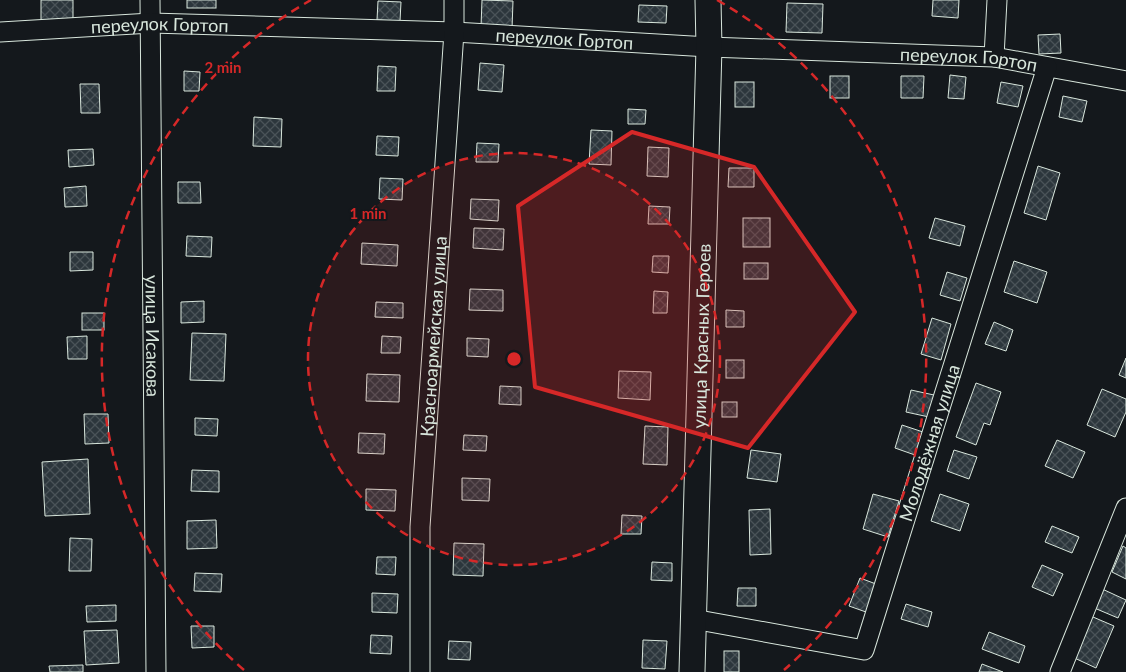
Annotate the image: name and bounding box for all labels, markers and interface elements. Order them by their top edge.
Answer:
street label: переулок Гортоп [90,12,229,38]
street label: переулок Гортоп [495,23,634,54]
street label: переулок Гортоп [900,43,1039,76]
text: 2 min [204,58,242,76]
text: 1 min [349,204,387,222]
street label: Красноармейская улица [415,235,451,438]
street label: улица Красных Героев [688,243,715,429]
street label: улица Исакова [141,275,165,397]
centre of rings [505,350,523,368]
street label: Молодёжная улица [894,362,964,524]

